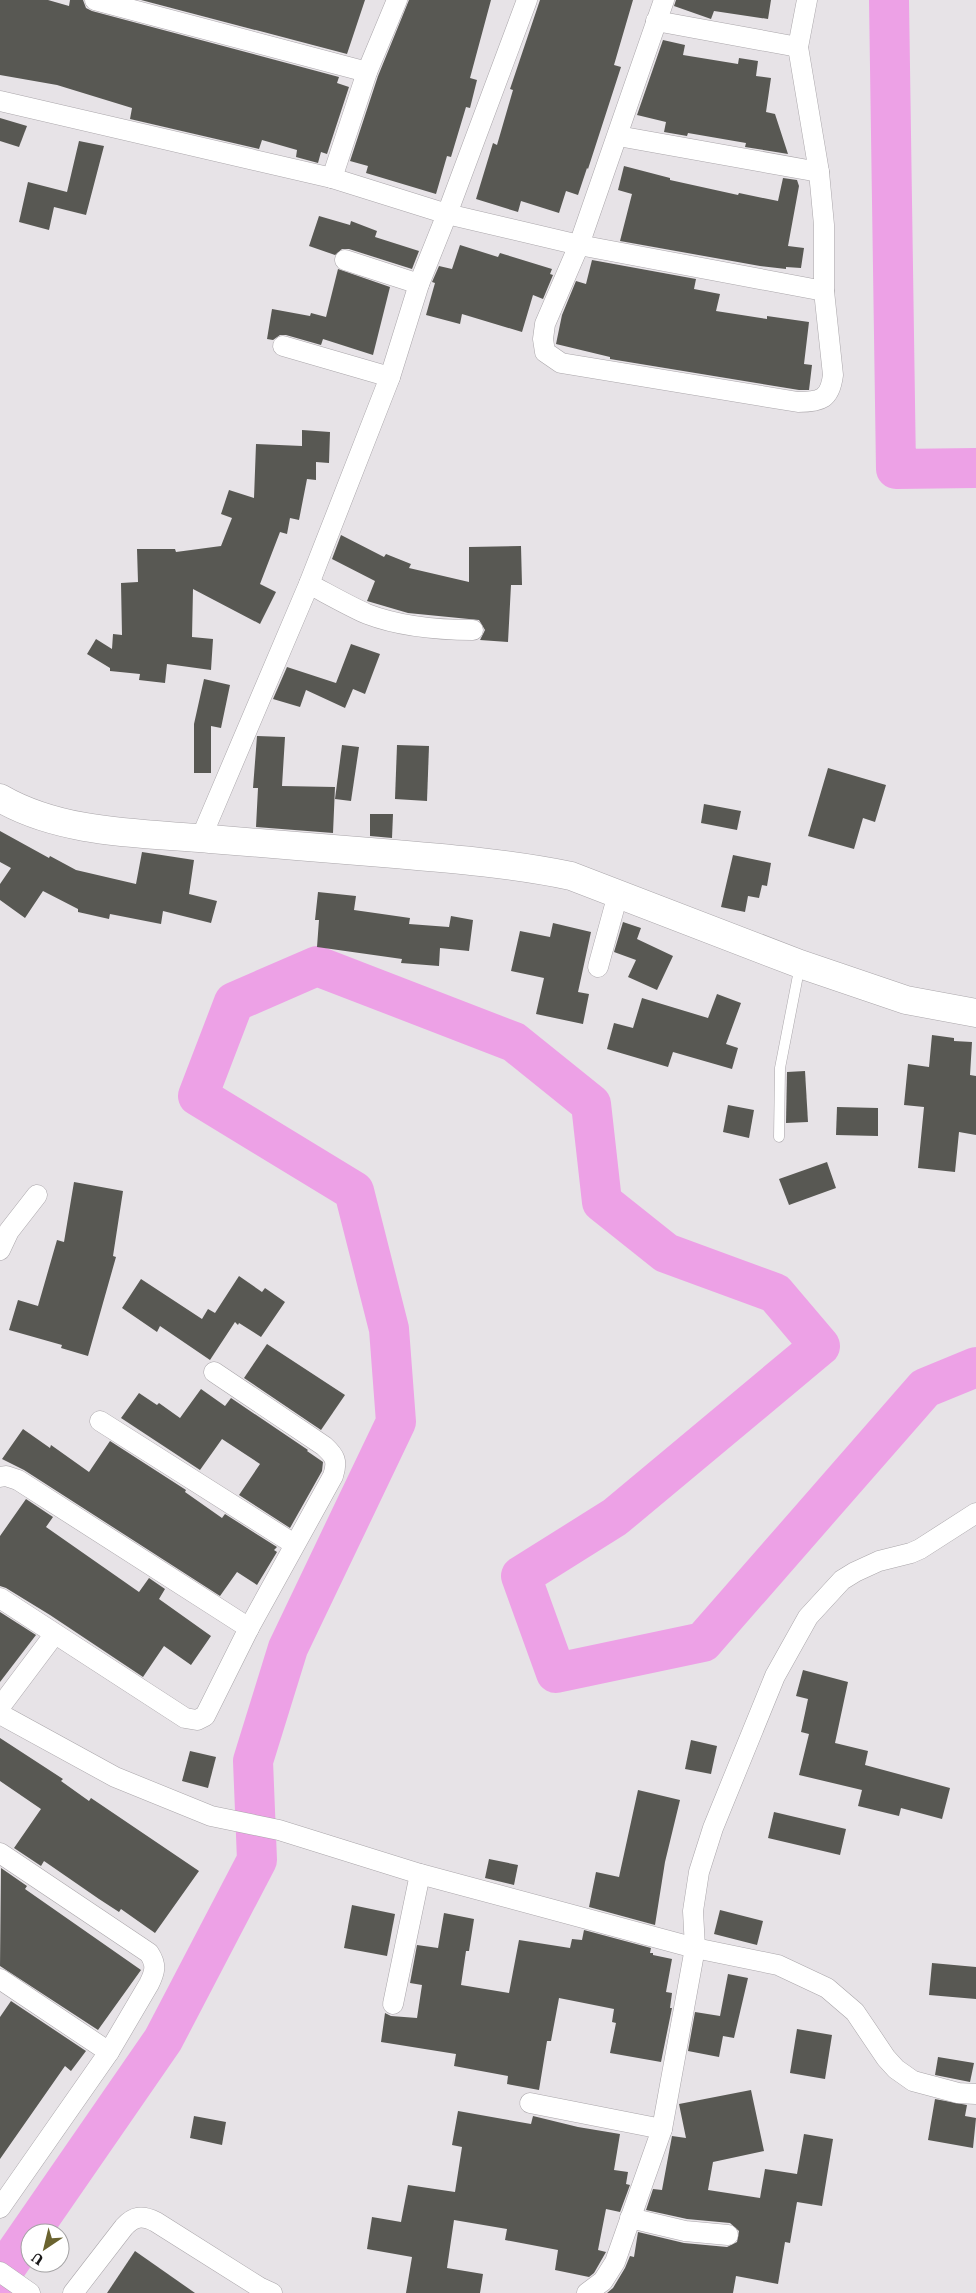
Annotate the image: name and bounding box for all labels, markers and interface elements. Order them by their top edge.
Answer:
north arrow [20,2223,70,2273]
text: U [28,2249,47,2268]

